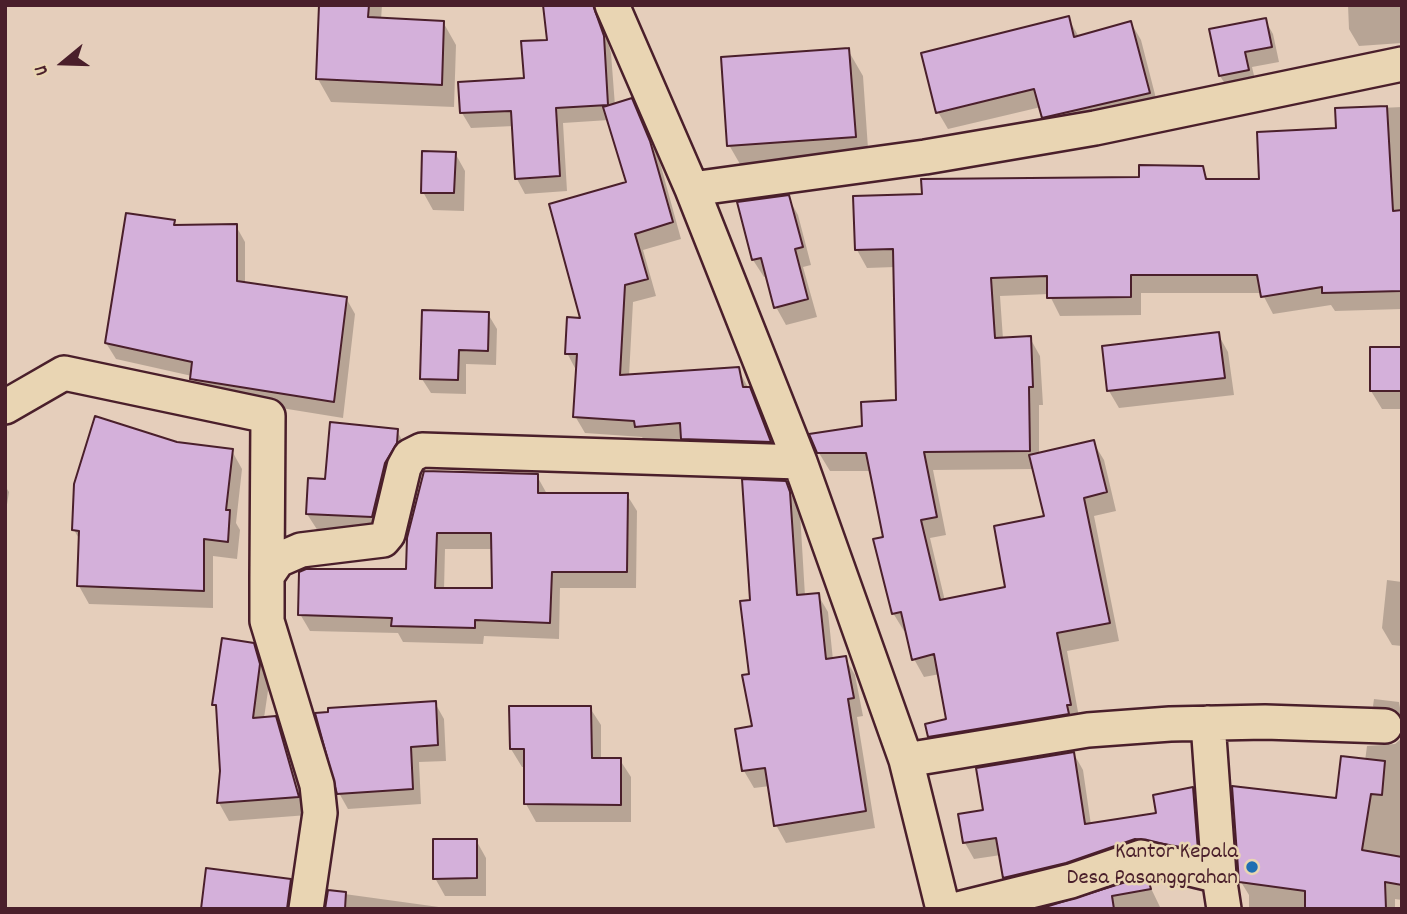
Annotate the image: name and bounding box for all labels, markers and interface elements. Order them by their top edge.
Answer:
north arrow [28,28,98,98]
text: U [28,61,57,79]
place label: Kantor Kepala Desa Pasanggrahan [1067,840,1238,894]
marker: Kantor Kepala Desa Pasanggrahan [1244,859,1260,875]

